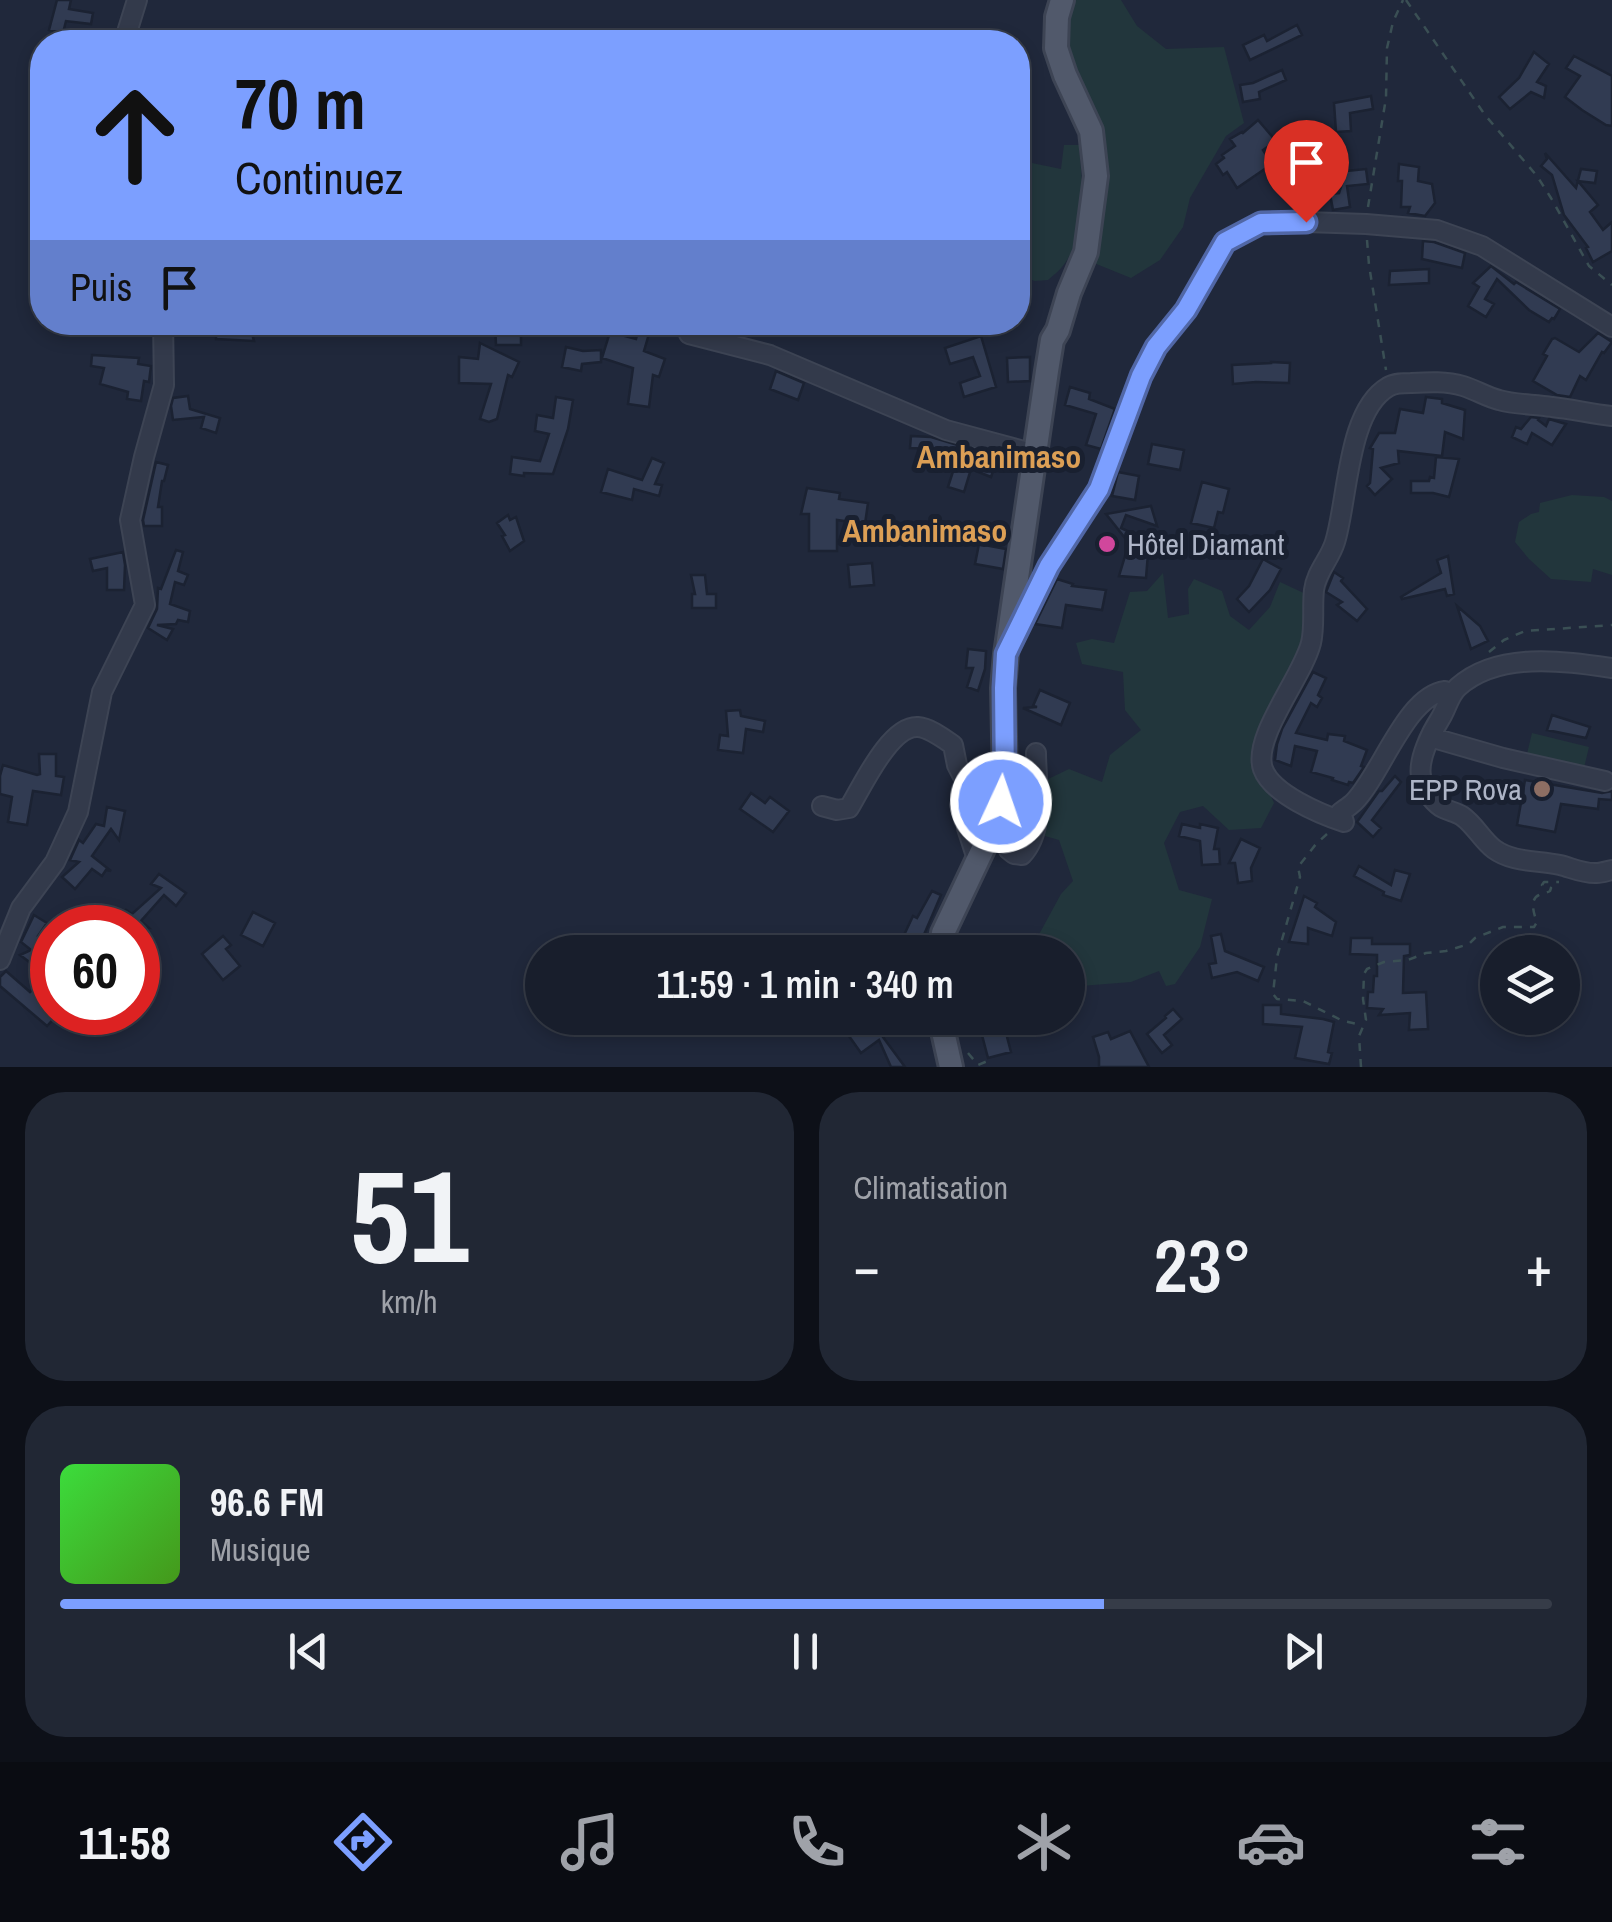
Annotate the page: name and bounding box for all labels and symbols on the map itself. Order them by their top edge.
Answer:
pin [1264,120,1349,223]
district label: Ambanimaso [917,435,1081,478]
district label: Ambanimaso [843,509,1007,552]
place label: Hôtel Diamant [1127,524,1284,564]
marker: Hôtel Diamant [1096,533,1118,555]
position arrow [949,750,1053,854]
place label: EPP Rova [1409,769,1522,809]
marker: EPP Rova [1531,778,1553,800]
speed limit sign: 60 [30,905,160,1035]

